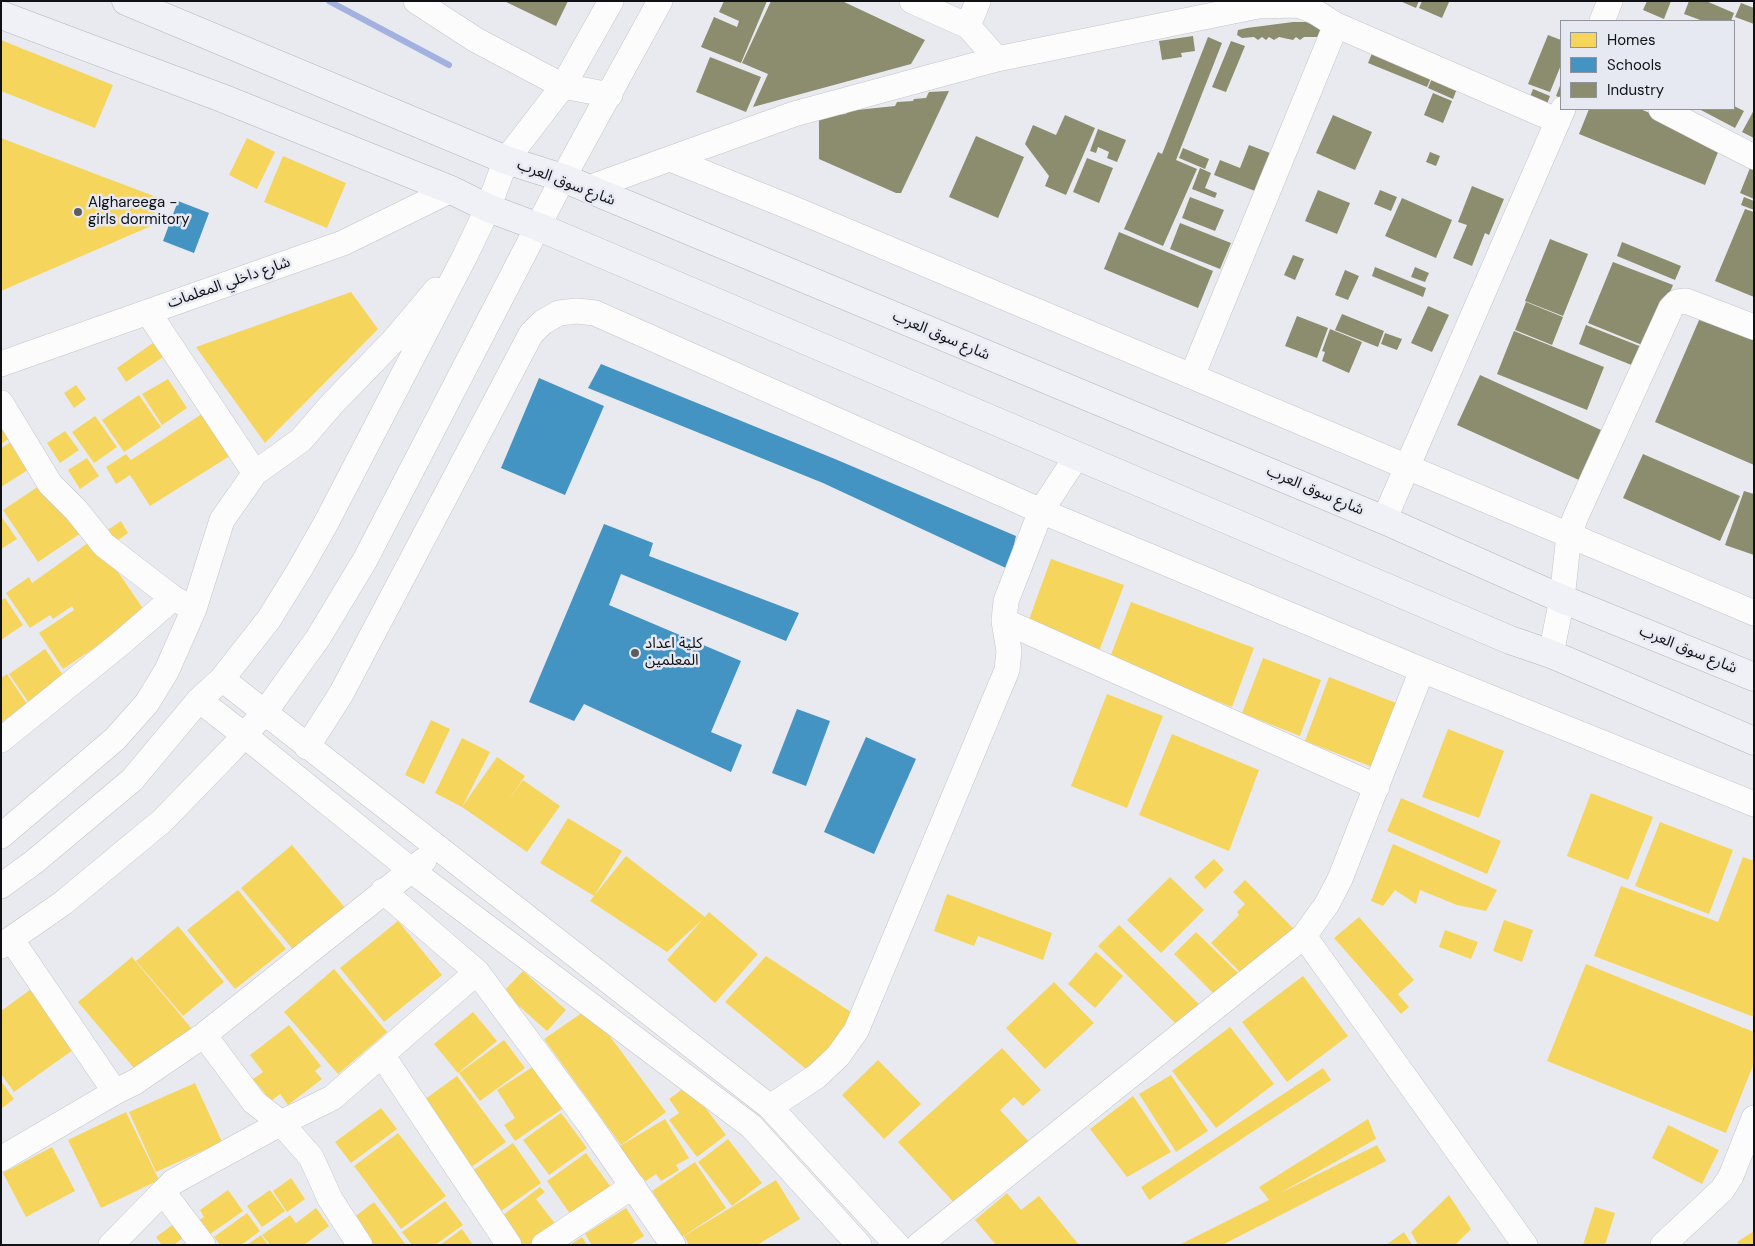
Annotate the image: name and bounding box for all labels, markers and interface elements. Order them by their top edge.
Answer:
legend [1560,20,1735,110]
text: Homes [1607,30,1656,50]
text: Schools [1607,55,1662,75]
text: Industry [1607,80,1664,100]
street label: شارع سوق العرب [514,156,618,210]
place label: Alghareega - girls dormitory [88,194,190,229]
marker: Alghareega - girls dormitory [72,206,84,218]
street label: شارع داخلي المعلمات [165,254,293,312]
street label: شارع سوق العرب [890,307,992,365]
street label: شارع سوق العرب [1264,462,1366,520]
street label: شارع سوق العرب [1637,622,1739,678]
place label: كلية اعداد المعلمين [645,635,702,670]
marker: كلية اعداد المعلمين [629,647,641,659]

